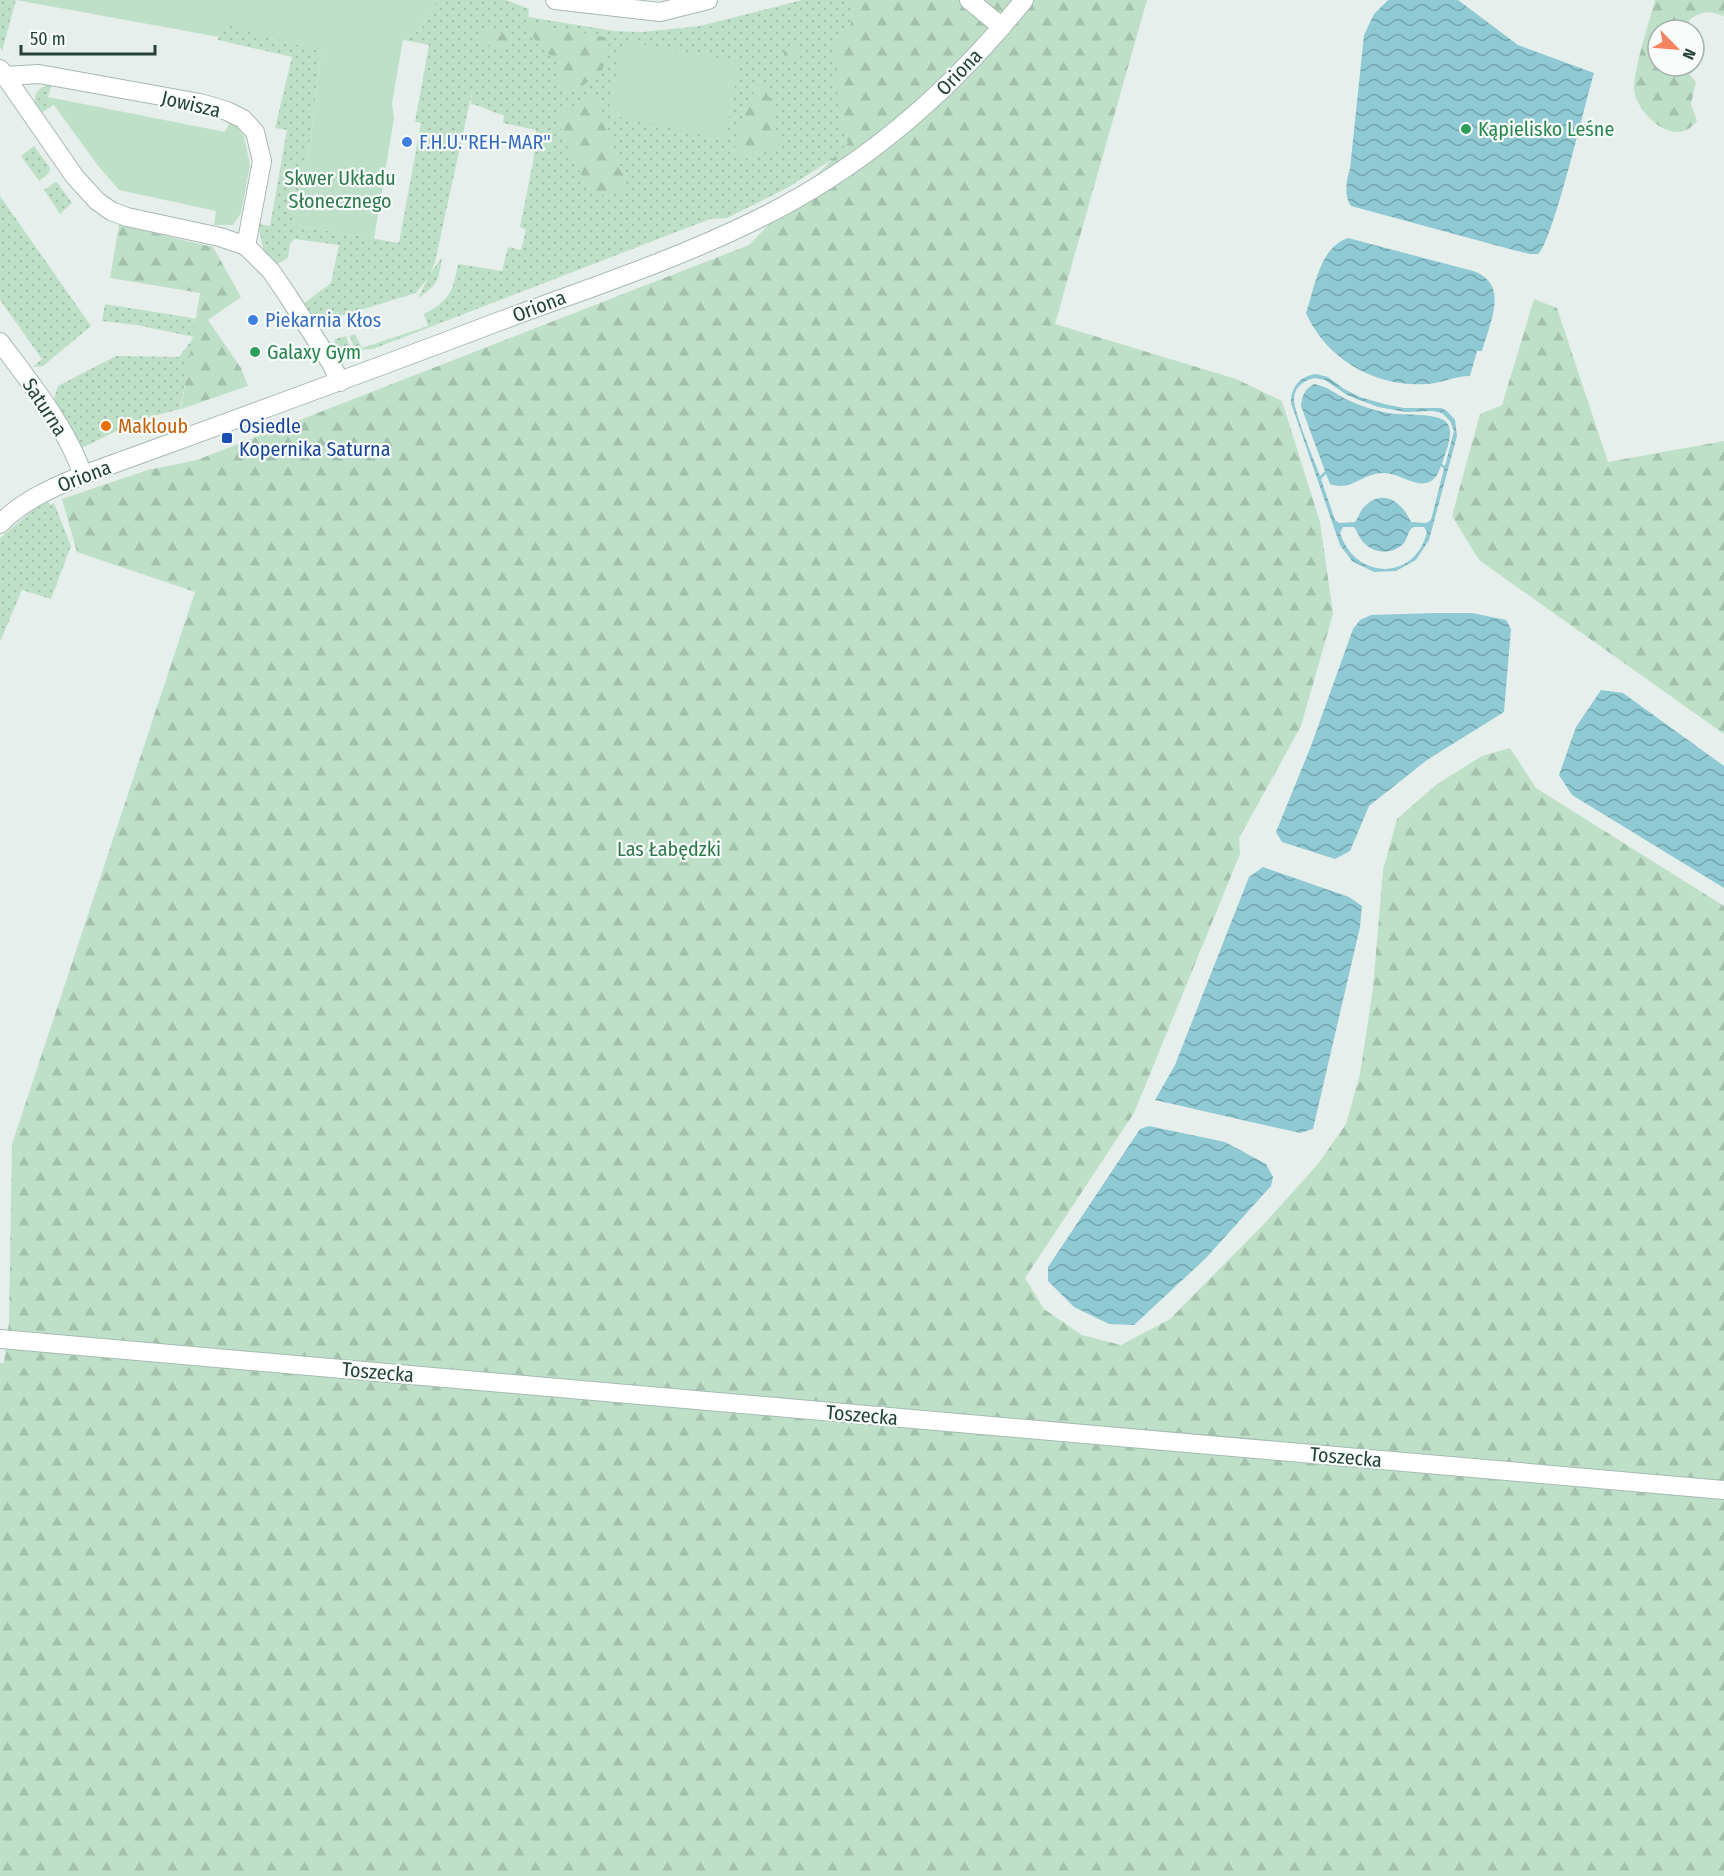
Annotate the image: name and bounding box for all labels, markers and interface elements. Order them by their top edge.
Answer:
scale bar [21,18,154,56]
north arrow [1646,18,1706,78]
text: 50 m [30,28,66,50]
street label: Oriona [931,44,987,100]
text: N [1679,46,1700,62]
street label: Jowisza [159,86,223,122]
place label: Kąpielisko Leśne [1478,117,1614,141]
marker: Kąpielisko Leśne [1459,122,1473,136]
place label: F.H.U."REH-MAR" [419,130,551,154]
marker: F.H.U."REH-MAR" [400,135,414,149]
park label: Skwer Układu Słonecznego [284,166,396,213]
street label: Oriona [509,285,569,327]
place label: Piekarnia Kłos [265,308,381,332]
marker: Piekarnia Kłos [246,313,260,327]
place label: Galaxy Gym [267,340,361,364]
marker: Galaxy Gym [248,345,262,359]
street label: Saturna [17,374,73,440]
place label: Makloub [118,414,188,438]
place label: Osiedle Kopernika Saturna [239,414,390,461]
marker: Makloub [99,419,113,433]
marker: Osiedle Kopernika Saturna [220,431,234,445]
street label: Oriona [54,455,114,497]
park label: Las Łabędzki [617,837,721,861]
street label: Toszecka [341,1357,415,1387]
street label: Toszecka [825,1400,899,1430]
street label: Toszecka [1309,1442,1383,1472]

